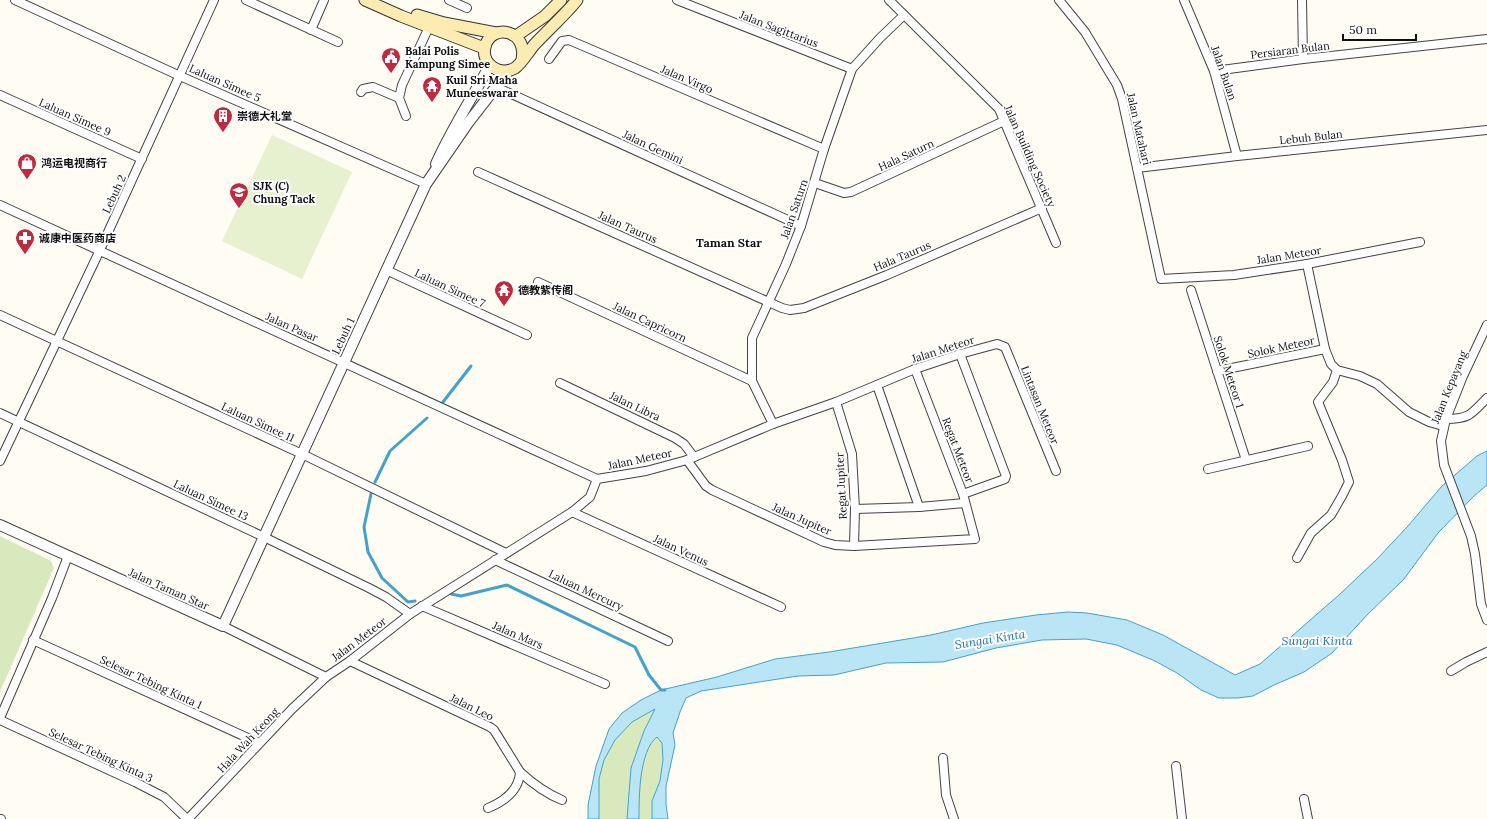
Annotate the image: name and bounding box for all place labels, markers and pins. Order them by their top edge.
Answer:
place label: Balai Polis Kampung Simee [405,44,490,71]
public building icon: Balai Polis Kampung Simee [380,46,402,74]
place label: Kuil Sri Maha Muneeswarar [446,73,519,100]
temple icon: Kuil Sri Maha Muneeswarar [421,75,443,103]
building icon: 崇德大礼堂 [212,105,234,133]
place label: 崇德大礼堂 [237,109,292,123]
shop icon: 鸿运电视商行 [16,152,38,180]
place label: 鸿运电视商行 [41,156,107,170]
place label: SJK (C) Chung Tack [253,179,315,206]
school or university icon: SJK (C) Chung Tack [228,181,250,209]
pharmacy icon: 诚康中医药商店 [14,227,36,255]
place label: 诚康中医药商店 [39,231,116,245]
temple icon: 德教紫传阁 [493,279,515,307]
place label: 德教紫传阁 [518,283,573,297]

